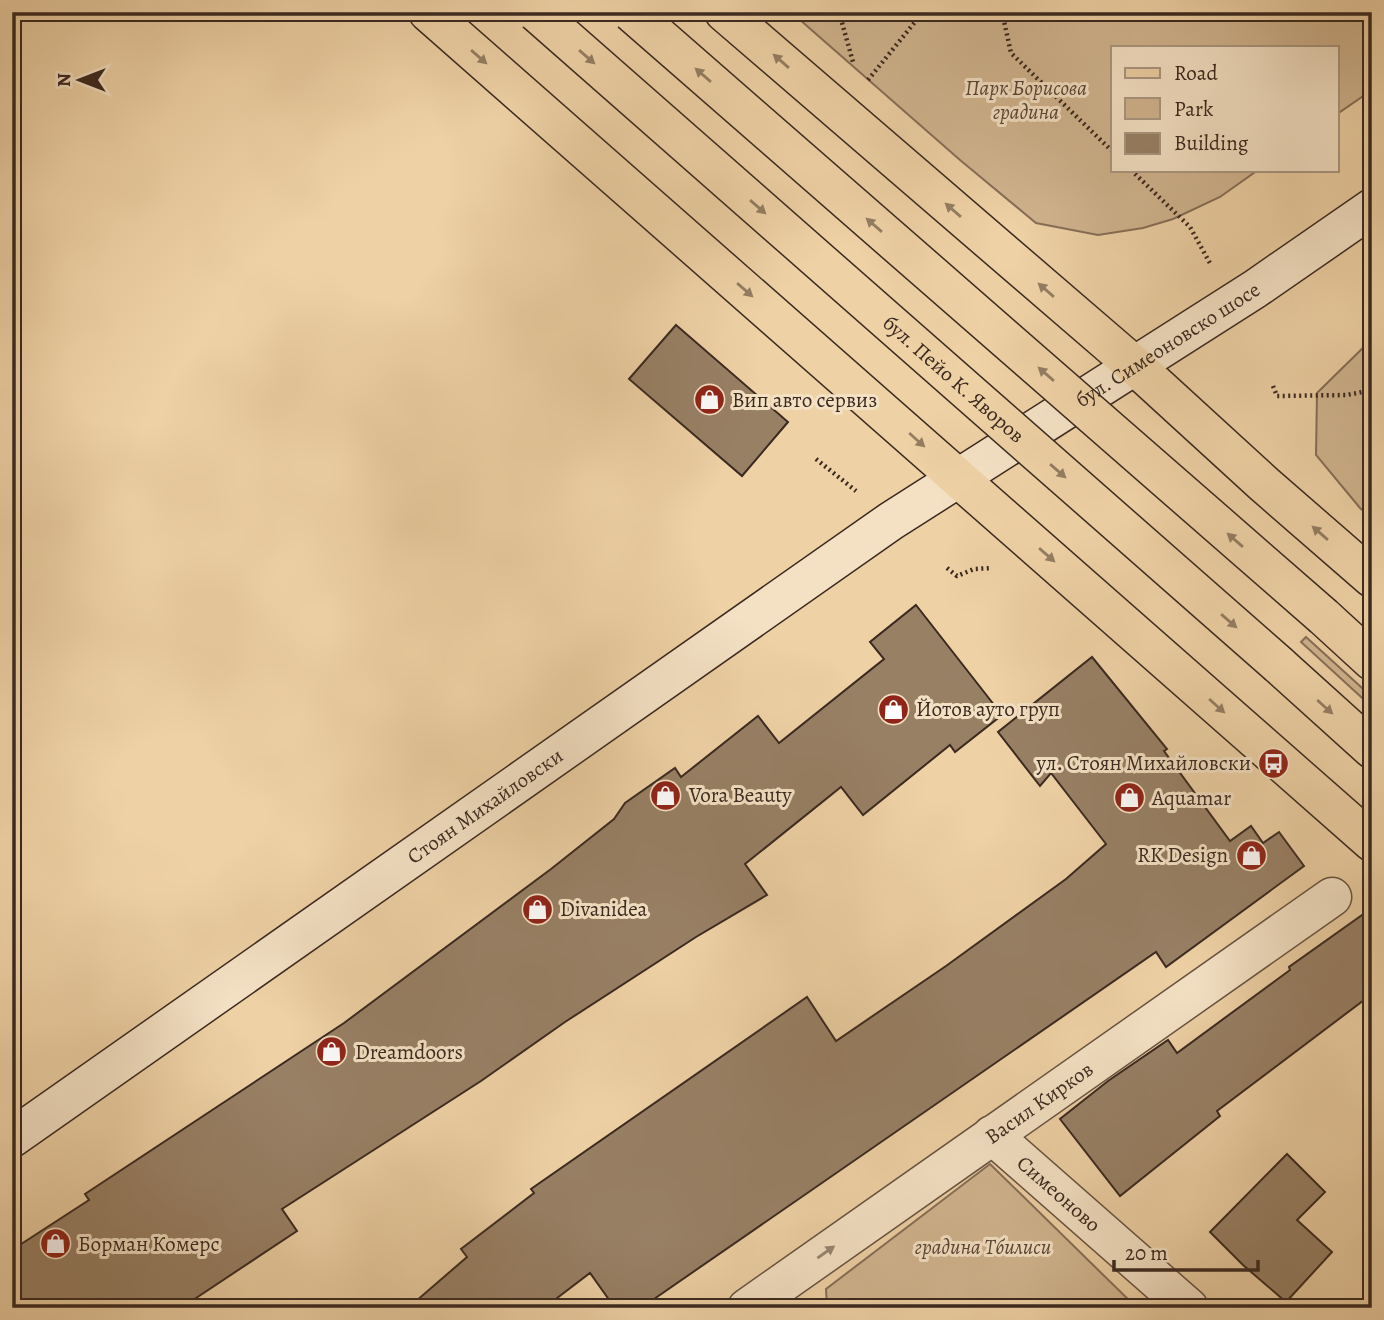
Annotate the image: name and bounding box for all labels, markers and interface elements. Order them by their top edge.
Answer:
north arrow [46,46,116,116]
legend [1111,46,1338,172]
one-way arrow [471,49,488,64]
one-way arrow [579,49,596,64]
one-way arrow [772,53,790,69]
text: Road [1174,59,1218,87]
one-way arrow [694,67,712,83]
text: N [51,73,77,87]
park label: Парк Борисова градина [965,74,1087,126]
text: Park [1174,95,1214,123]
text: Building [1174,129,1249,157]
one-way arrow [750,199,767,214]
one-way arrow [944,202,962,218]
one-way arrow [865,217,883,233]
street label: бул. Симеоновско шосе [1070,275,1265,414]
one-way arrow [737,282,754,298]
one-way arrow [1037,282,1055,298]
street label: бул. Пейо К. Яворов [877,309,1031,449]
one-way arrow [1037,367,1054,382]
shop icon: Вип авто сервиз [692,383,726,417]
place label: Вип авто сервиз [732,386,877,414]
one-way arrow [908,432,925,447]
one-way arrow [1049,463,1067,479]
one-way arrow [1312,526,1329,541]
one-way arrow [1227,533,1244,548]
one-way arrow [1038,547,1056,563]
one-way arrow [1220,613,1238,629]
shop icon: Йотов ауто груп [876,692,910,726]
place label: Йотов ауто груп [916,695,1060,723]
one-way arrow [1209,698,1226,713]
one-way arrow [1316,699,1334,715]
street label: Стоян Михайловски [402,741,569,870]
bus stop icon: ул. Стоян Михайловски [1257,746,1291,780]
place label: ул. Стоян Михайловски [1036,749,1251,777]
shop icon: Vora Beauty [649,778,683,812]
place label: Vora Beauty [688,781,792,809]
shop icon: Aquamar [1112,781,1146,815]
place label: Aquamar [1151,784,1231,812]
shop icon: RK Design [1234,838,1268,872]
place label: RK Design [1137,841,1228,869]
shop icon: Divanidea [520,892,554,926]
place label: Divanidea [560,895,648,923]
shop icon: Dreamdoors [315,1035,349,1069]
place label: Dreamdoors [355,1038,463,1066]
street label: Васил Кирков [979,1055,1099,1150]
street label: Симеоново [1011,1149,1107,1238]
shop icon: Борман Комерс [38,1227,72,1261]
scale bar [1114,1229,1258,1273]
place label: Борман Комерс [78,1230,220,1258]
park label: градина Тбилиси [915,1233,1051,1261]
text: 20 m [1125,1239,1168,1267]
one-way arrow [817,1245,835,1259]

